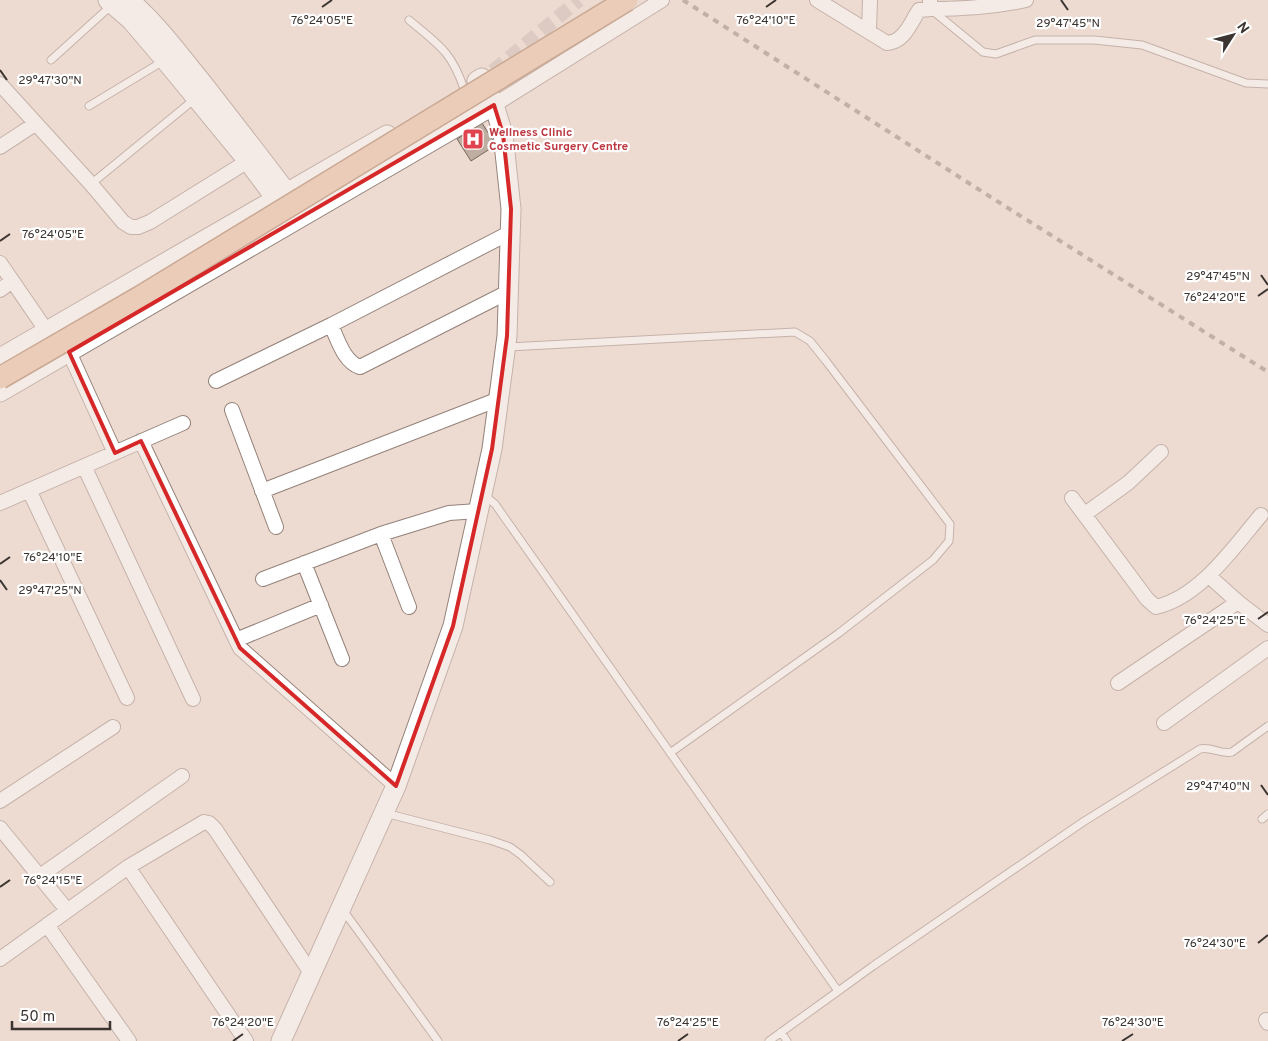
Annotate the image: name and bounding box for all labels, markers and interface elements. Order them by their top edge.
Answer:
north arrow [1208,10,1258,60]
text: 76°24'05"E [291,13,353,29]
text: 76°24'10"E [736,13,796,29]
text: 29°47'45"N [1036,16,1100,32]
text: N [1232,19,1252,37]
text: 29°47'30"N [18,73,82,89]
place label: Wellness Clinic Cosmetic Surgery Centre [489,125,629,155]
hospital icon: Wellness Clinic Cosmetic Surgery Centre [461,127,485,151]
text: 76°24'05"E [22,227,84,243]
text: 29°47'45"N [1186,269,1250,285]
text: 76°24'20"E [1184,290,1246,306]
text: 76°24'10"E [23,550,83,566]
text: 29°47'25"N [18,583,82,599]
text: 76°24'25"E [1184,613,1246,629]
text: 29°47'40"N [1186,779,1250,795]
text: 76°24'15"E [24,873,82,889]
text: 76°24'30"E [1184,936,1246,952]
scale bar [12,998,110,1030]
text: 50 m [20,1008,55,1027]
text: 76°24'20"E [212,1015,274,1031]
text: 76°24'25"E [657,1015,719,1031]
text: 76°24'30"E [1102,1015,1164,1031]

